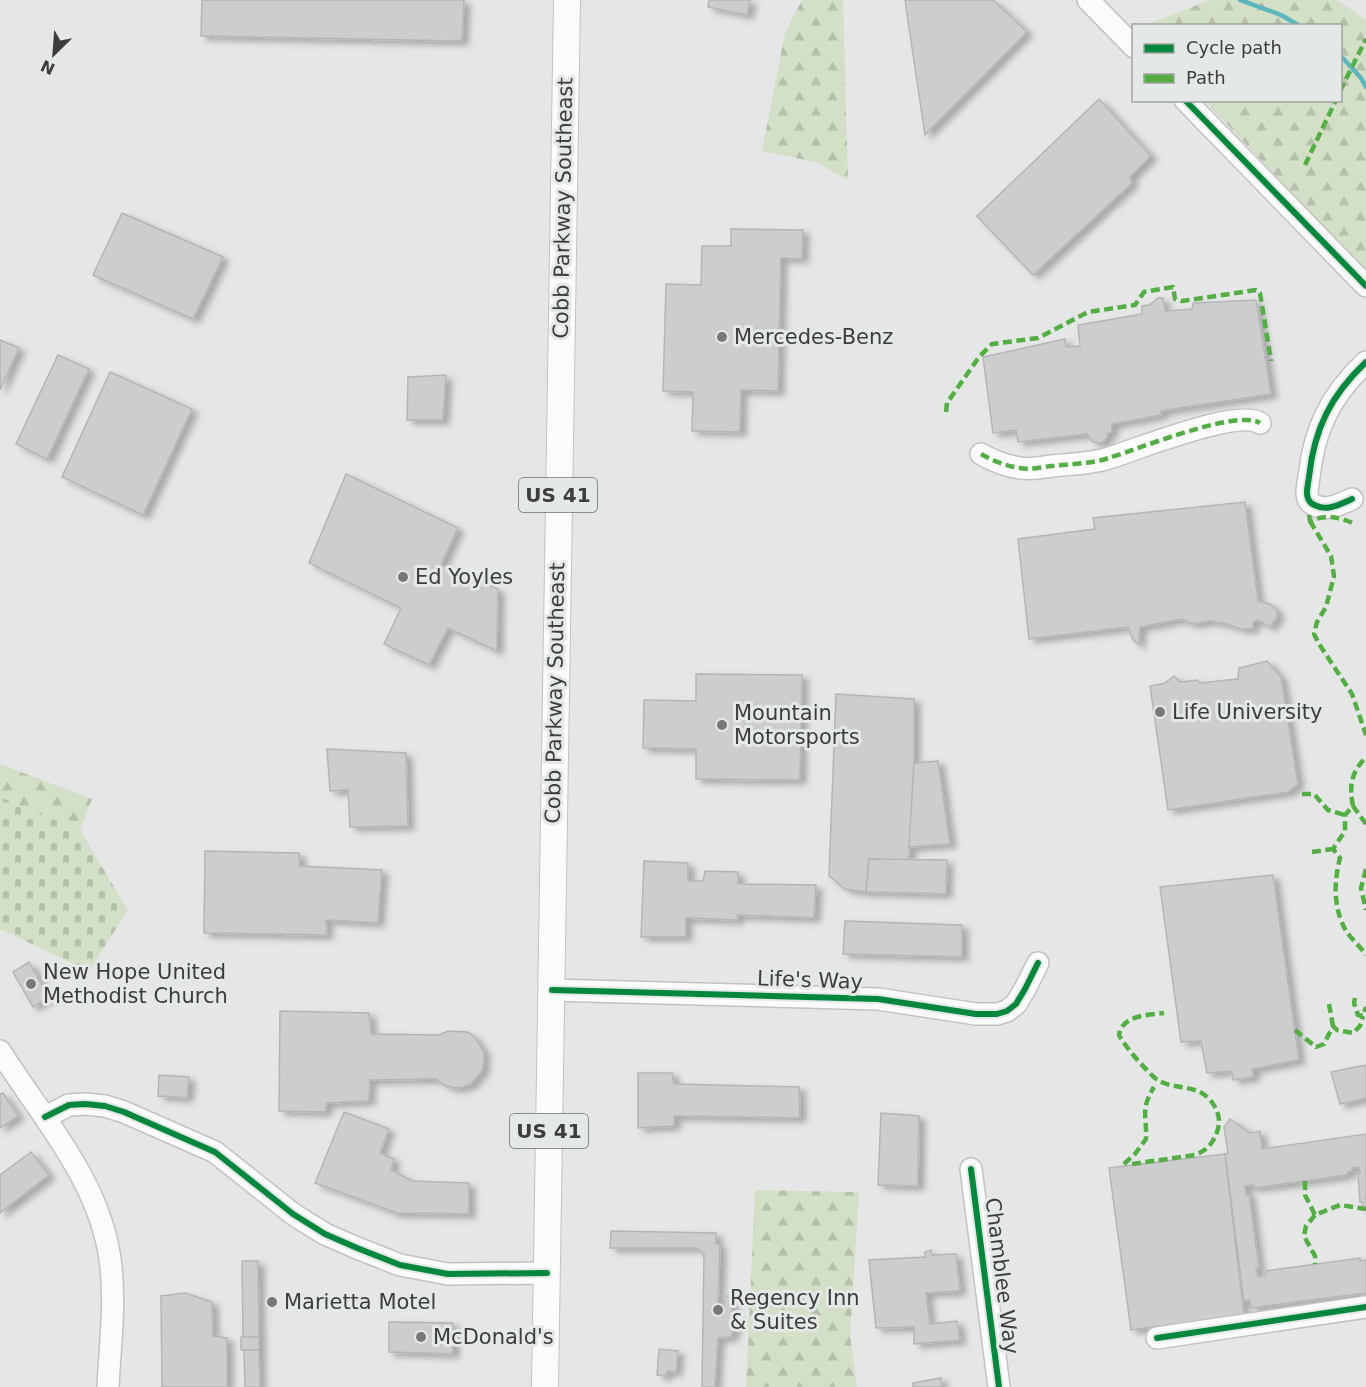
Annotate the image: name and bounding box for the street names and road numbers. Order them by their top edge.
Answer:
street label: Cobb Parkway Southeast [549,77,577,339]
road number: US 41 [519,478,597,512]
street label: Cobb Parkway Southeast [541,562,569,824]
street label: Life's Way [757,966,863,994]
road number: US 41 [510,1114,588,1148]
street label: Chamblee Way [980,1196,1024,1356]

